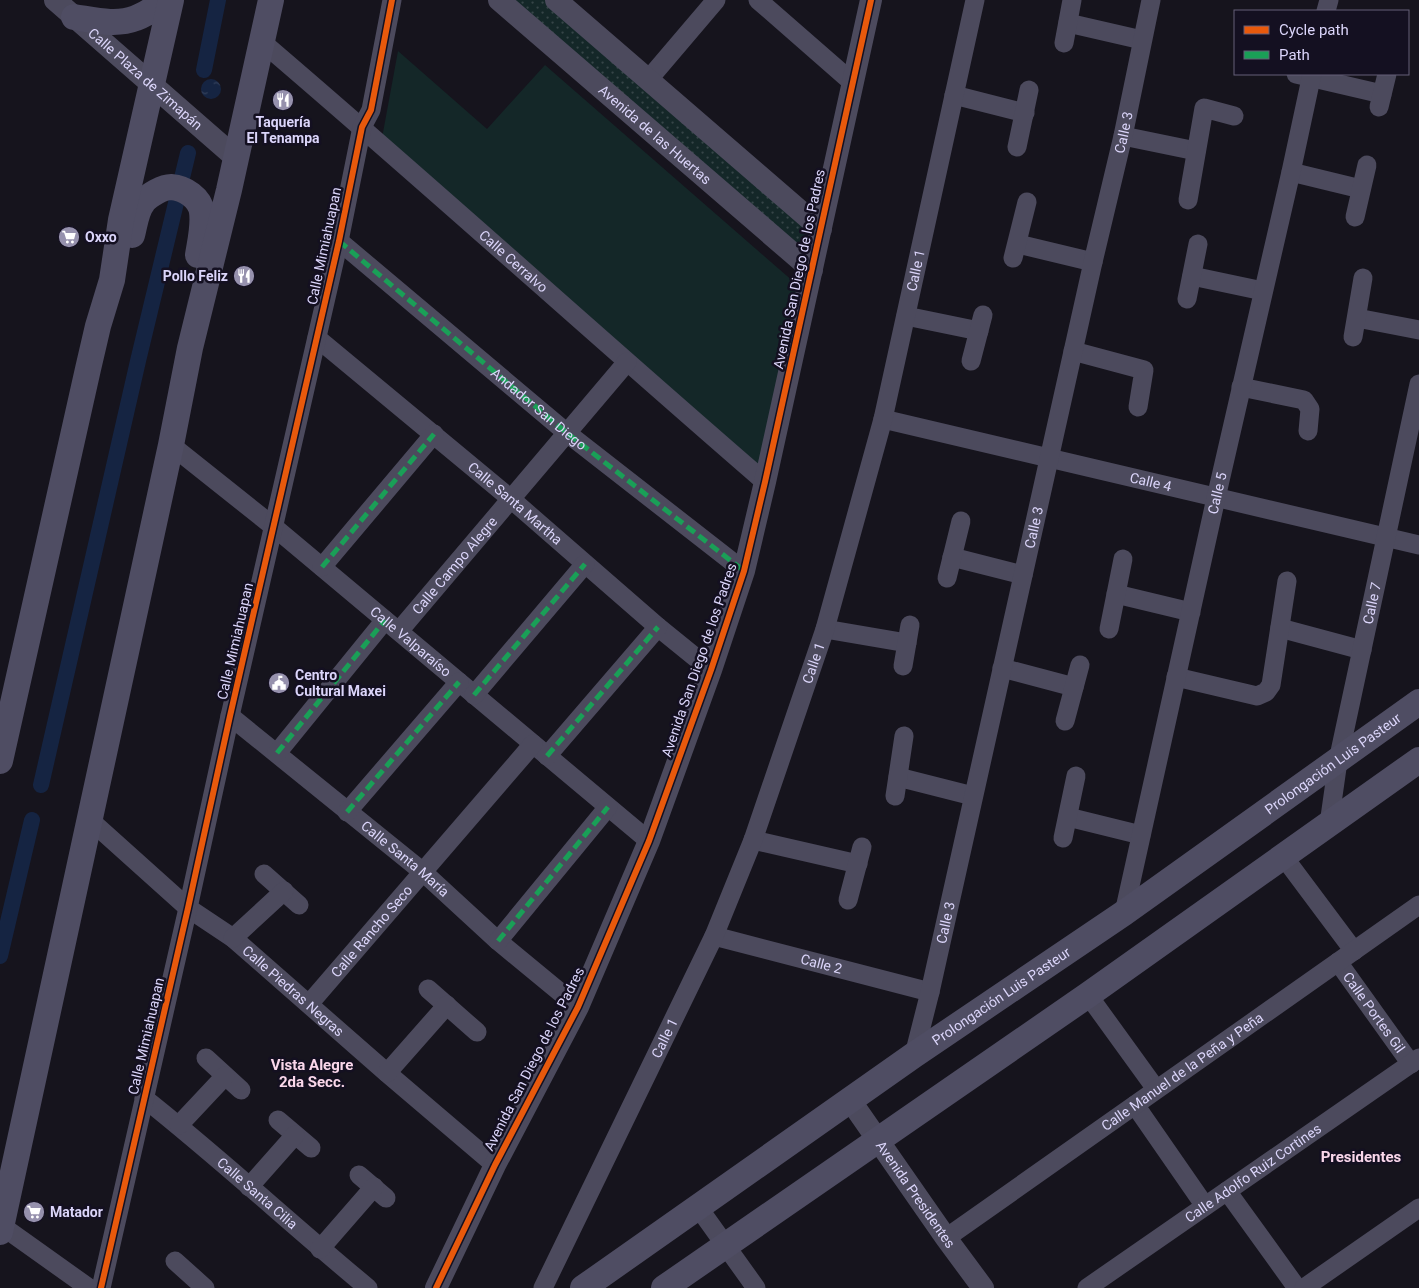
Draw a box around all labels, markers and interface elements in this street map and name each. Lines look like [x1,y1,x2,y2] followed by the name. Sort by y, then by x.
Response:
[1234,10,1409,75] legend
[1279,21,1349,39] text: Cycle path
[85,25,206,133] street label: Calle Plaza de Zimapán
[1279,46,1310,64] text: Path
[595,82,714,187] street label: Avenida de las Huertas
[271,88,295,112] restaurant icon: Taquería El Tenampa
[1111,110,1136,155] street label: Calle 3
[246,114,320,146] place label: Taquería El Tenampa
[770,168,828,370] street label: Avenida San Diego de los Padres
[304,186,344,306] street label: Calle Mimiahuapan
[57,225,81,249] supermarket icon: Oxxo
[476,227,551,296] street label: Calle Cerralvo
[85,229,117,245] place label: Oxxo
[903,248,928,293] street label: Calle 1
[232,264,256,288] restaurant icon: Pollo Feliz
[163,268,228,284] place label: Pollo Feliz
[488,364,590,453] street label: Andador San Diego
[465,459,565,548] street label: Calle Santa Martha
[1128,469,1173,495] street label: Calle 4
[1205,471,1230,516] street label: Calle 5
[1021,505,1046,550] street label: Calle 3
[409,513,500,617] street label: Calle Campo Alegre
[658,561,740,759] street label: Avenida San Diego de los Padres
[214,581,256,701] street label: Calle Mimiahuapan
[1360,581,1384,626] street label: Calle 7
[367,603,454,680] street label: Calle Valparaíso
[799,640,828,686] street label: Calle 1
[295,667,386,699] place label: Centro Cultural Maxei
[267,671,291,695] public building icon: Centro Cultural Maxei
[1262,710,1404,818] street label: Prolongación Luis Pasteur
[358,817,452,900] street label: Calle Santa María
[328,882,416,980] street label: Calle Rancho Seco
[933,900,958,945] street label: Calle 3
[239,942,347,1040] street label: Calle Piedras Negras
[929,944,1073,1048] street label: Prolongación Luis Pasteur
[799,951,844,977] street label: Calle 2
[481,965,587,1153] street label: Avenida San Diego de los Padres
[1340,969,1408,1056] street label: Calle Portes Gil
[125,976,167,1096] street label: Calle Mimiahuapan
[1098,1009,1266,1134] street label: Calle Manuel de la Peña y Peña
[648,1015,681,1060] street label: Calle 1
[271,1056,353,1091] district label: Vista Alegre 2da Secc.
[1182,1120,1324,1226] street label: Calle Adolfo Ruiz Cortines
[873,1138,959,1251] street label: Avenida Presidentes
[1321,1148,1402,1166] district label: Presidentes
[214,1154,301,1232] street label: Calle Santa Cilia
[22,1200,46,1224] supermarket icon: Matador
[50,1204,103,1220] place label: Matador

